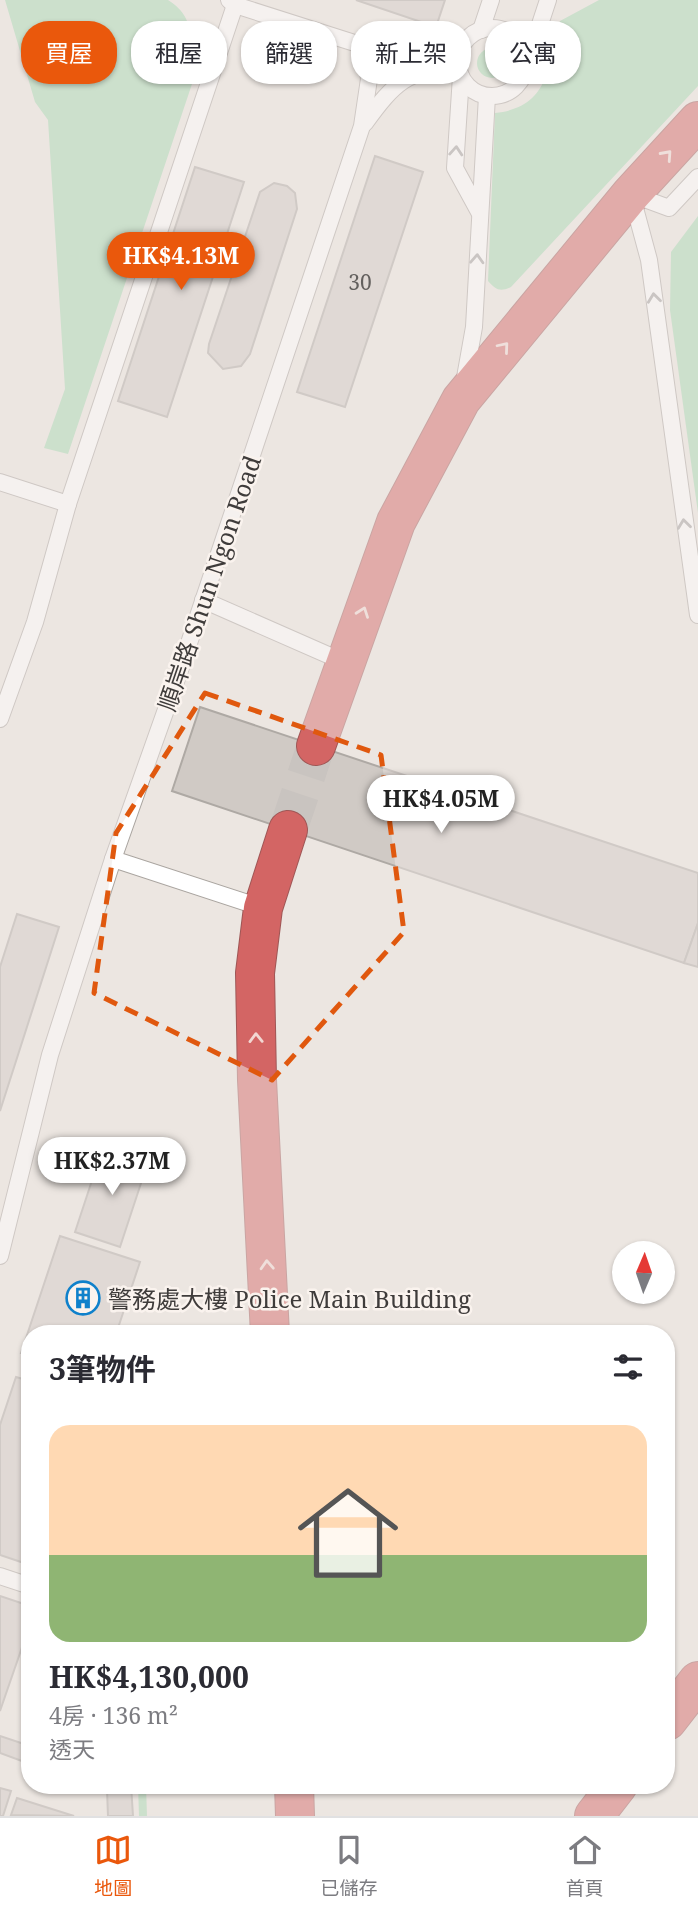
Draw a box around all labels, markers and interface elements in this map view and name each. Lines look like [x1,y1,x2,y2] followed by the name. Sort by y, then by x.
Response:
[21,21,117,84] chip: 買屋
[131,21,227,84] chip: 租屋
[241,21,337,84] chip: 篩選
[351,21,471,84] chip: 新上架
[485,21,581,84] chip: 公寓
[448,145,463,156] one-way arrow
[659,150,671,163] one-way arrow
[109,232,253,292] pin: HK$4.13M
[123,239,239,271] text: HK$4.13M
[469,253,484,264] one-way arrow
[348,268,372,296] house number: 30
[647,292,662,304] one-way arrow
[496,342,509,355] one-way arrow
[150,451,268,715] street label: 順岸路 Shun Ngon Road
[676,518,691,530] one-way arrow
[355,606,369,618] one-way arrow
[369,776,513,835] pin: HK$4.05M
[383,782,499,814] text: HK$4.05M
[249,1032,264,1043] one-way arrow
[40,1138,184,1197] pin: HK$2.37M
[54,1144,170,1176] text: HK$2.37M
[612,1241,676,1304] north arrow
[612,1241,675,1304] map controls
[259,1260,274,1271] one-way arrow
[64,1279,102,1317] building icon: 警務處大樓 Police Main Building
[108,1282,471,1315] place label: 警務處大樓 Police Main Building
[49,1348,156,1389] text: 3筆物件
[609,1348,647,1386] icon: filters
[285,1470,411,1596] icon: home
[49,1656,249,1697] text: HK$4,130,000
[49,1699,178,1731] text: 4房 · 136 m²
[49,1733,95,1765] text: 透天
[94,1831,132,1901] tab: 地圖
[320,1831,378,1901] tab: 已儲存
[566,1831,604,1901] tab: 首頁

